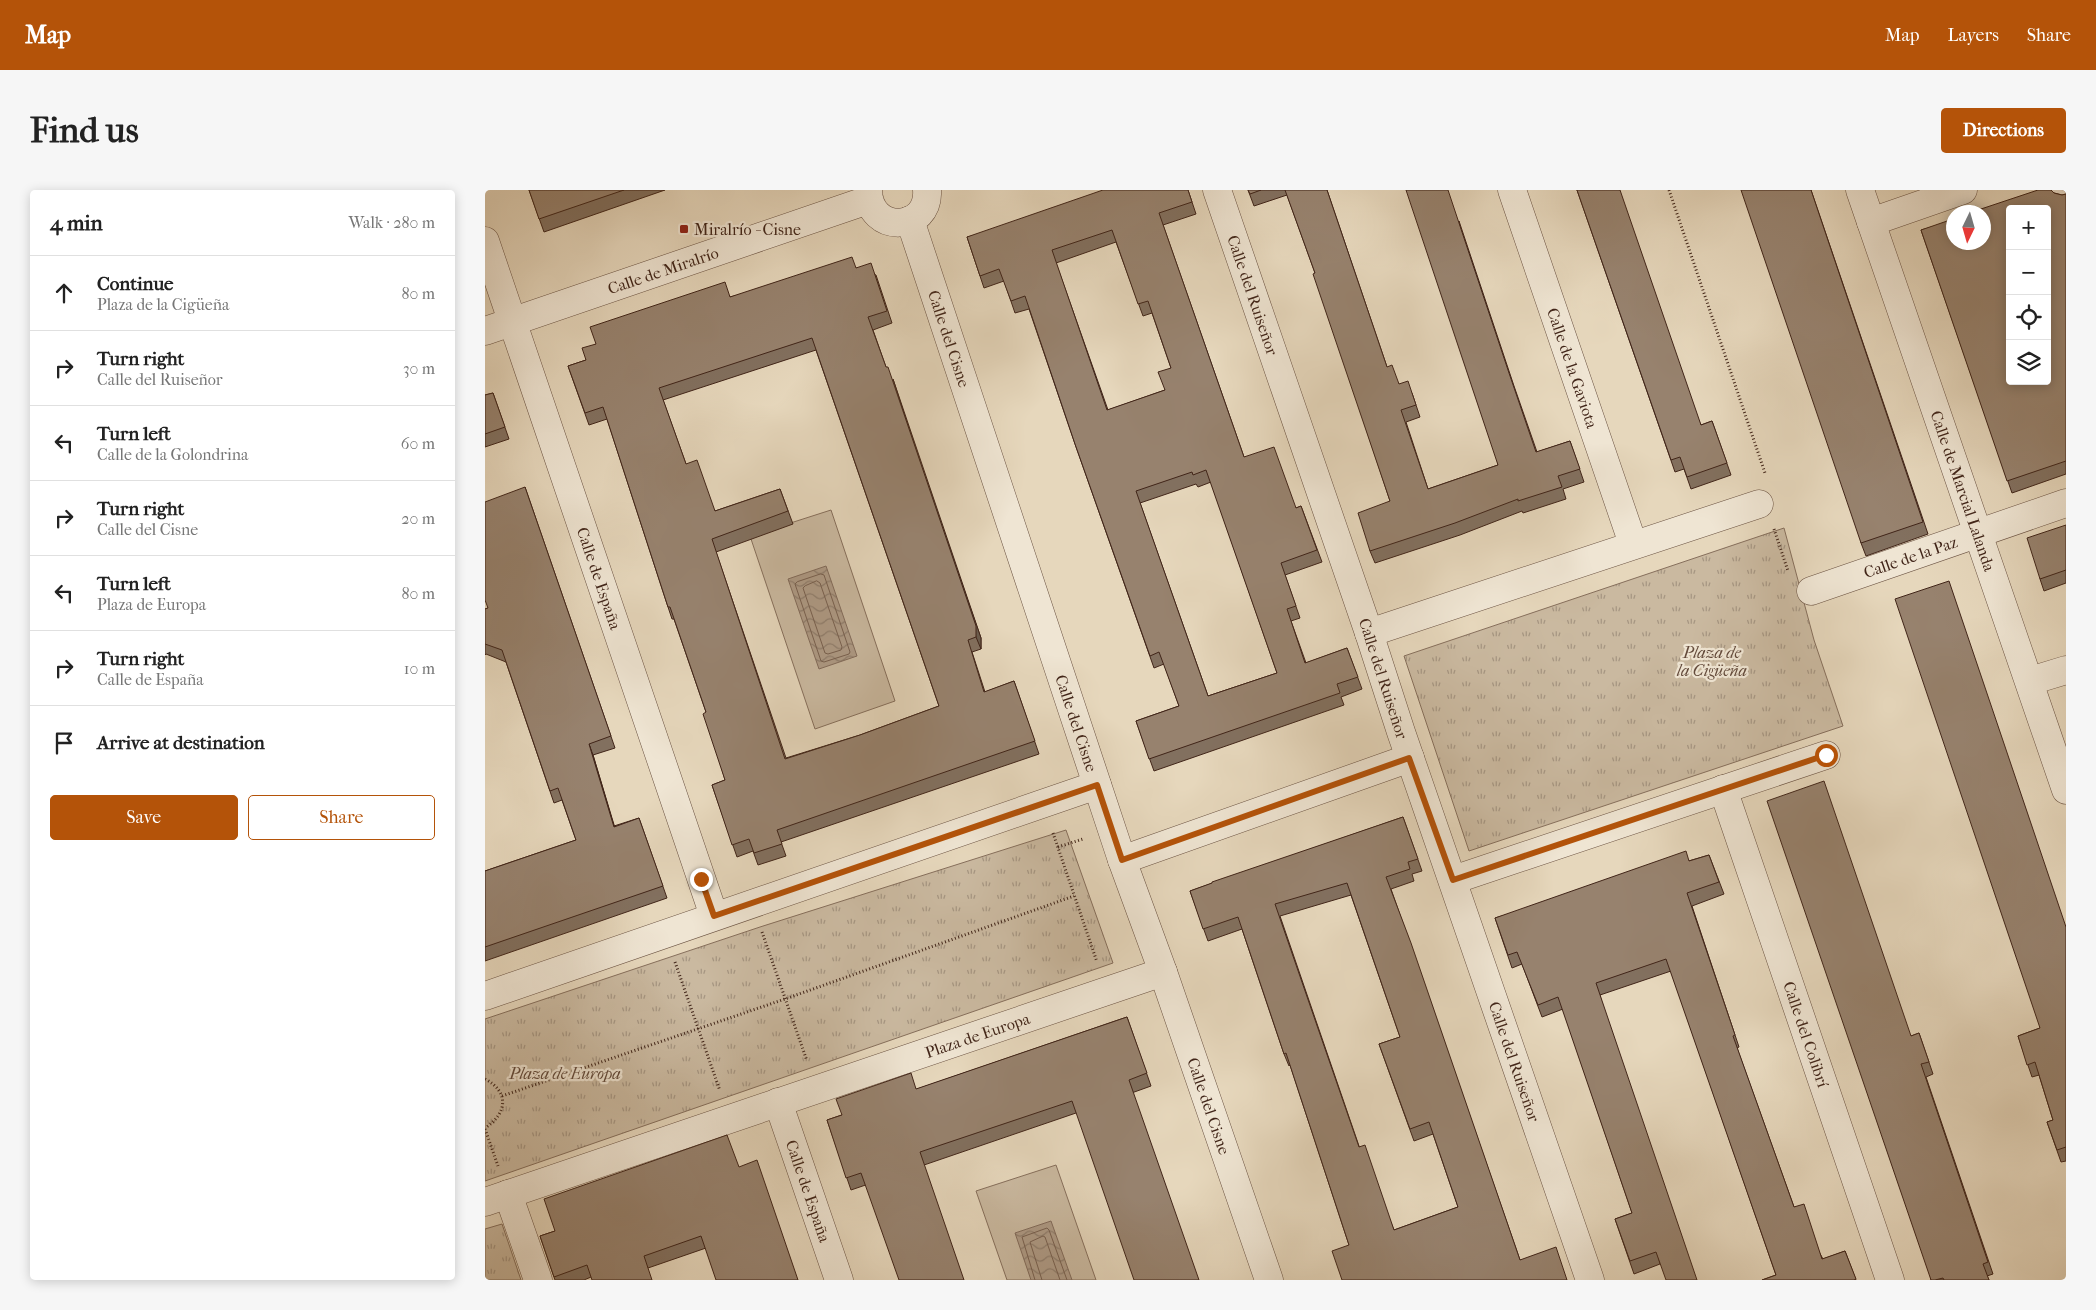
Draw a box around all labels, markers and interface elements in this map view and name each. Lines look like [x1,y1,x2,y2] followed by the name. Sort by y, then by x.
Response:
[25,21,71,49] text: Map
[1885,25,1919,46] text: Map
[1947,25,1999,46] text: Layers
[2027,25,2071,46] text: Share
[1941,108,2066,153] button: Directions
[30,110,139,151] text: Find us
[1946,205,1991,250] north arrow
[2006,205,2051,385] map controls
[2006,205,2051,250] button: +
[50,211,103,235] text: 4 min
[348,213,435,232] text: Walk · 280 m
[694,220,801,239] place label: Miralrío - Cisne
[678,223,690,235] marker: Miralrío - Cisne
[1224,232,1282,358] street label: Calle del Ruiseñor
[605,242,721,298] street label: Calle de Miralrío
[2006,250,2051,295] button: −
[97,273,173,295] text: Continue
[50,279,78,307] icon: ahead
[401,284,435,303] text: 80 m
[924,288,974,390] street label: Calle del Cisne
[97,295,229,314] text: Plaza de la Cigüeña
[2006,295,2051,340] button: locate
[1543,305,1602,431] street label: Calle de la Gaviota
[2006,340,2051,385] button: layers
[97,348,184,370] text: Turn right
[50,354,78,382] icon: right
[403,359,435,378] text: 30 m
[97,370,223,389] text: Calle del Ruiseñor
[1927,408,2000,574] street label: Calle de Marcial Lalanda
[97,423,171,445] text: Turn left
[50,429,78,457] icon: left
[401,434,435,453] text: 60 m
[97,445,248,464] text: Calle de la Golondrina
[97,498,184,520] text: Turn right
[50,504,78,532] icon: right
[401,509,435,528] text: 20 m
[97,520,198,539] text: Calle del Cisne
[573,524,626,632] street label: Calle de España
[1861,532,1960,582] street label: Calle de la Paz
[97,573,171,595] text: Turn left
[50,579,78,607] icon: left
[401,584,435,603] text: 80 m
[97,595,206,614] text: Plaza de Europa
[1355,616,1412,741] street label: Calle del Ruiseñor
[1676,643,1747,680] park label: Plaza de la Cigüeña
[97,648,184,670] text: Turn right
[50,654,78,682] icon: right
[404,659,435,678] text: 10 m
[97,670,204,689] text: Calle de España
[1052,672,1102,774] street label: Calle del Cisne
[50,729,78,757] icon: arrive
[97,732,265,754] text: Arrive at destination
[1815,744,1838,767] route start
[50,795,238,840] button: Save
[248,795,435,840] button: Share
[690,868,713,891] route end
[1780,979,1833,1090] street label: Calle del Colibrí
[1485,999,1544,1124] street label: Calle del Ruiseñor
[923,1008,1033,1061] street label: Plaza de Europa
[1184,1055,1235,1157] street label: Calle del Cisne
[508,1064,621,1083] park label: Plaza de Europa
[782,1137,835,1245] street label: Calle de España

